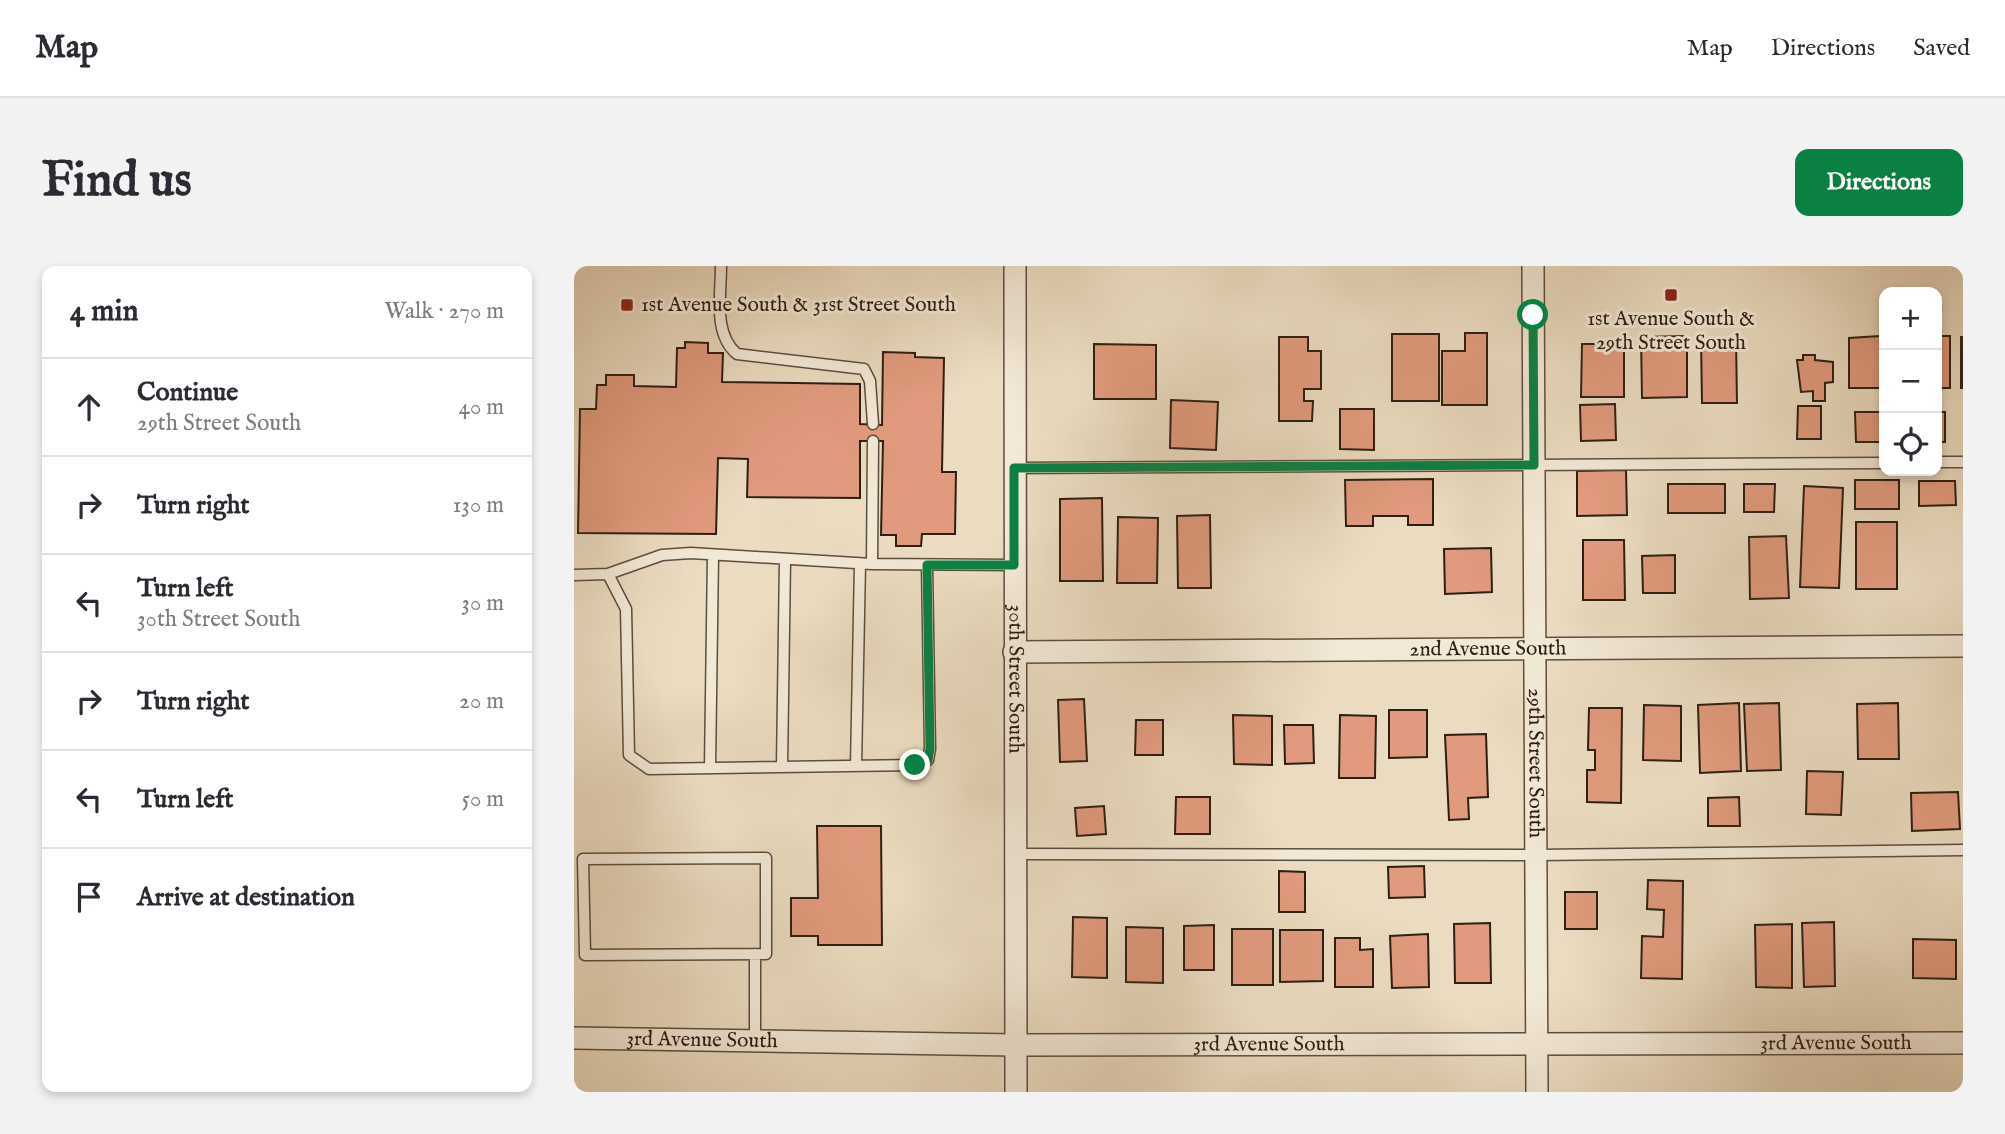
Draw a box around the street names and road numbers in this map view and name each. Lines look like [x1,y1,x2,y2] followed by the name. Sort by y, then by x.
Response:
[1002,604,1029,754] street label: 30th Street South
[1409,635,1567,663] street label: 2nd Avenue South
[1522,688,1549,838] street label: 29th Street South
[626,1025,778,1055] street label: 3rd Avenue South
[1760,1030,1912,1057] street label: 3rd Avenue South
[1193,1031,1345,1058] street label: 3rd Avenue South

